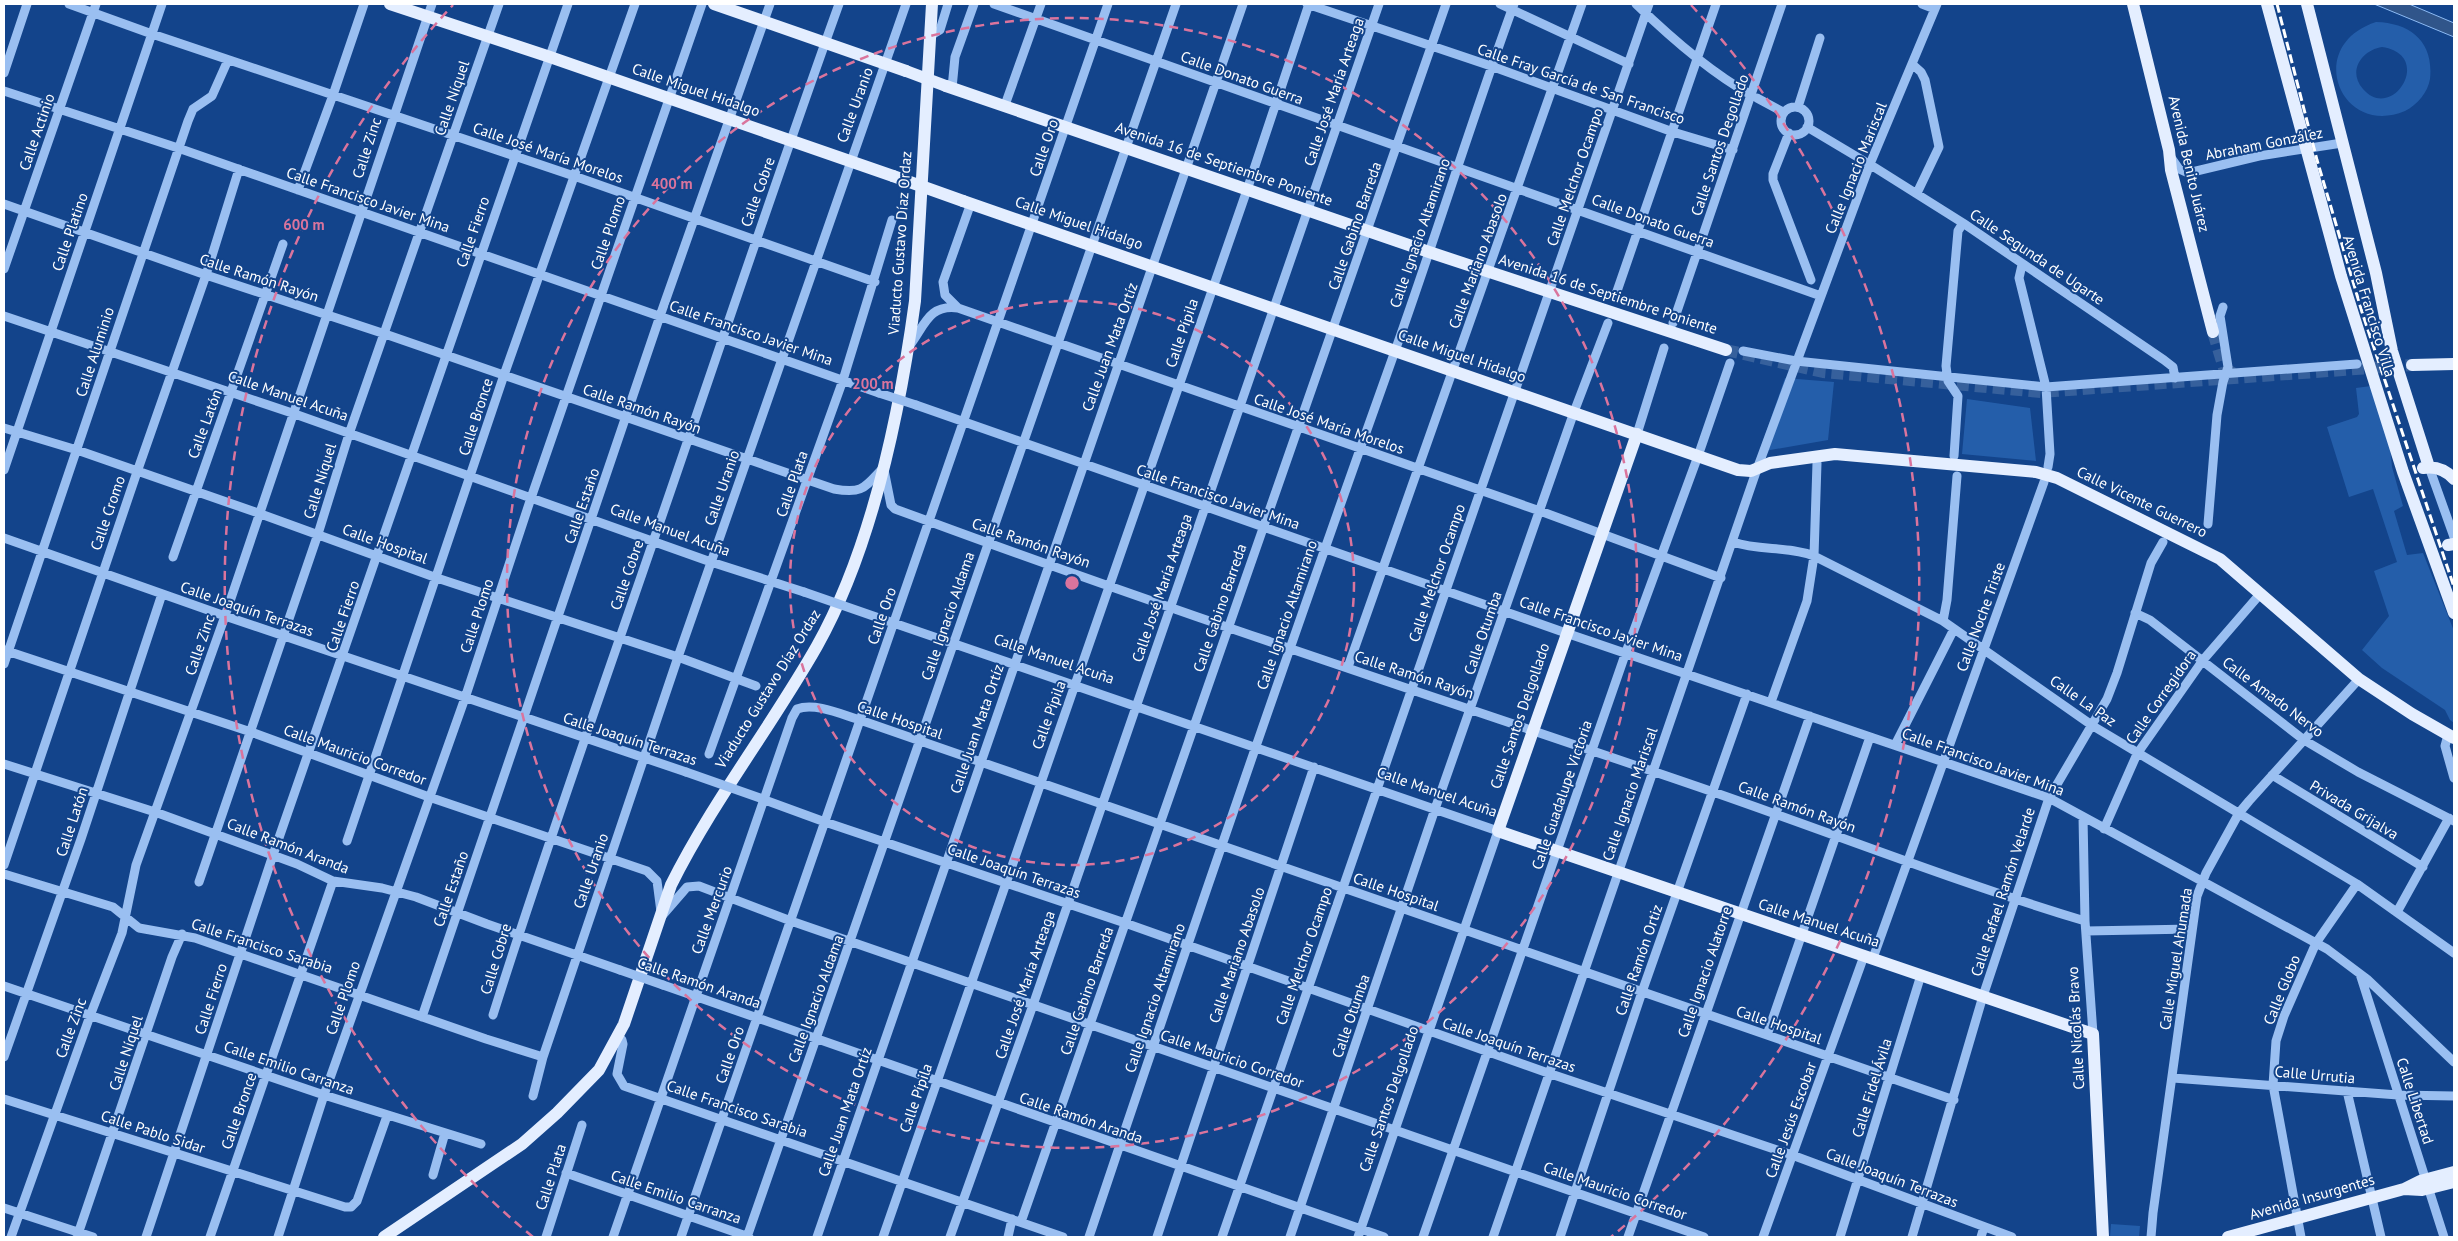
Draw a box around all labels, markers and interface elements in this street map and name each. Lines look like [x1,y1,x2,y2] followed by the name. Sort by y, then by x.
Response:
[1299,15,1368,169] street label: Calle José María Arteaga
[1475,39,1687,128] street label: Calle Fray García de San Francisco
[1178,47,1306,109] street label: Calle Donato Guerra
[430,57,473,138] street label: Calle Níquel
[630,59,763,120] street label: Calle Miguel Hidalgo
[832,65,877,145] street label: Calle Uranio
[1686,71,1753,218] street label: Calle Santos Degollado
[14,91,59,173] street label: Calle Actinio
[2165,94,2214,234] street label: Avenida Benito Juárez
[1820,99,1891,236] street label: Calle Ignacio Mariscal
[1542,105,1607,248] street label: Calle Melchor Ocampo
[348,115,385,181] street label: Calle Zinc
[1025,117,1062,179] street label: Calle Oro
[1113,117,1335,210] street label: Avenida 16 de Septiembre Poniente
[471,118,626,187] street label: Calle José María Morelos
[2204,123,2324,164] street label: Abraham González
[884,150,915,336] street label: Viaducto Gustavo Díaz Ordaz
[736,154,779,229] street label: Calle Cobre
[1385,155,1454,310] street label: Calle Ignacio Altamirano
[1324,159,1385,293] street label: Calle Gabino Barreda
[284,163,452,236] street label: Calle Francisco Javier Mina
[651,174,693,193] text: 400 m
[47,190,92,274] street label: Calle Platino
[1444,190,1511,331] street label: Calle Mariano Abasolo
[1589,190,1717,252] street label: Calle Donato Guerra
[1013,192,1146,253] street label: Calle Miguel Hidalgo
[586,193,629,272] street label: Calle Plomo
[452,194,494,270] street label: Calle Fierro
[1966,204,2108,309] street label: Calle Segunda de Ugarte
[283,215,325,234] text: 600 m
[2339,233,2400,379] street label: Avenida Francisco Villa
[197,249,321,306] street label: Calle Ramón Rayón
[1496,249,1720,338] street label: Avenida 16 de Septiembre Poniente
[1077,280,1142,414] street label: Calle Juan Mata Ortíz
[667,296,835,369] street label: Calle Francisco Javier Mina
[1161,296,1202,370] street label: Calle Pípila
[71,305,118,399] street label: Calle Aluminio
[1396,325,1529,386] street label: Calle Miguel Hidalgo
[225,366,351,425] street label: Calle Manuel Acuña
[852,374,894,393] text: 200 m
[454,376,497,458] street label: Calle Bronce
[580,379,704,438] street label: Calle Ramón Rayón
[183,387,226,461] street label: Calle Latón
[1252,389,1407,458] street label: Calle José María Morelos
[299,440,340,521] street label: Calle Níquel
[700,448,743,528] street label: Calle Uranio
[771,448,812,519] street label: Calle Plata
[1134,460,1302,533] street label: Calle Francisco Javier Mina
[2074,462,2211,541] street label: Calle Vicente Guerrero
[560,465,603,546] street label: Calle Estaño
[86,473,129,553] street label: Calle Cromo
[608,499,733,560] street label: Calle Manuel Acuña
[1404,501,1469,644] street label: Calle Melchor Ocampo
[1127,511,1196,665] street label: Calle José María Arteaga
[969,513,1093,572] street label: Calle Ramón Rayón
[340,519,431,568] street label: Calle Hospital
[606,537,647,612] street label: Calle Cobre
[1252,537,1321,692] street label: Calle Ignacio Altamirano
[1189,541,1250,675] street label: Calle Gabino Barreda
[917,549,978,683] street label: Calle Ignacio Aldama
[1952,559,2009,674] street label: Calle Noche Triste
[1063,574,1081,592] centre of rings
[456,576,497,655] street label: Calle Plomo
[178,577,316,640] street label: Calle Joaquín Terrazas
[322,578,364,654] street label: Calle Fierro
[863,585,900,647] street label: Calle Oro
[1459,588,1506,677] street label: Calle Otumba
[1517,592,1685,665] street label: Calle Francisco Javier Mina
[710,606,824,773] street label: Viaducto Gustavo Díaz Ordaz
[180,612,219,678] street label: Calle Zinc
[991,629,1117,688] street label: Calle Manuel Acuña
[1486,640,1553,791] street label: Calle Santos Delgollado
[1352,646,1476,703] street label: Calle Ramón Rayón
[2121,646,2200,747] street label: Calle Corregidora
[2219,652,2328,741] street label: Calle Amado Nervo
[945,662,1008,796] street label: Calle Juan Mata Ortíz
[2046,671,2120,730] street label: Calle La Paz
[1027,678,1070,752] street label: Calle Pípila
[855,696,946,743] street label: Calle Hospital
[561,708,700,769] street label: Calle Joaquín Terrazas
[1527,718,1596,872] street label: Calle Guadalupe Victoria
[281,720,429,789] street label: Calle Mauricio Corredor
[1899,723,2067,800] street label: Calle Francisco Javier Mina
[1598,724,1662,863] street label: Calle Ignacio Mariscal
[1374,762,1500,821] street label: Calle Manuel Acuña
[1736,776,1859,837] street label: Calle Ramón Rayón
[2307,776,2402,843] street label: Privada Grijalva
[51,785,92,859] street label: Calle Latón
[1966,805,2039,979] street label: Calle Rafael Ramón Velarde
[224,813,352,878] street label: Calle Ramón Aranda
[569,831,612,911] street label: Calle Uranio
[945,839,1083,902] street label: Calle Joaquín Terrazas
[429,848,472,929] street label: Calle Estaño
[687,863,736,957] street label: Calle Mercurio
[1351,868,1442,915] street label: Calle Hospital
[1204,884,1269,1025] street label: Calle Mariano Abasolo
[1271,884,1336,1027] street label: Calle Melchor Ocampo
[2155,886,2196,1031] street label: Calle Miguel Ahumada
[1756,894,1882,951] street label: Calle Manuel Acuña
[1611,902,1666,1018] street label: Calle Ramón Ortiz
[1673,904,1736,1040] street label: Calle Ignacio Alatorre
[990,908,1059,1062] street label: Calle José María Arteaga
[189,914,335,977] street label: Calle Francisco Sarabia
[1120,920,1189,1075] street label: Calle Ignacio Altamirano
[476,921,515,997] street label: Calle Cobre
[1056,924,1117,1058] street label: Calle Gabino Barreda
[784,932,848,1065] street label: Calle Ignacio Aldama
[635,952,763,1013] street label: Calle Ramón Aranda
[2259,952,2304,1028] street label: Calle Globo
[321,958,364,1037] street label: Calle Plomo
[190,961,231,1037] street label: Calle Fierro
[2063,966,2088,1090] street label: Calle Nicolás Bravo
[1327,971,1374,1060] street label: Calle Otumba
[51,995,90,1061] street label: Calle Zinc
[1734,1001,1825,1048] street label: Calle Hospital
[104,1012,147,1093] street label: Calle Níquel
[1440,1013,1578,1076] street label: Calle Joaquín Terrazas
[1355,1023,1422,1174] street label: Calle Santos Delgollado
[711,1024,748,1086] street label: Calle Oro
[1158,1025,1306,1092] street label: Calle Mauricio Corredor
[222,1036,357,1099] street label: Calle Emilio Carranza
[1847,1036,1896,1140] street label: Calle Fidel Ávila
[813,1045,876,1179] street label: Calle Juan Mata Ortíz
[2393,1055,2438,1146] street label: Calle Libertad
[1761,1059,1820,1181] street label: Calle Jesús Escobar
[895,1061,936,1135] street label: Calle Pípila
[2274,1062,2356,1087] street label: Calle Urrutia
[216,1070,261,1152] street label: Calle Bronce
[664,1075,810,1142] street label: Calle Francisco Sarabia
[1017,1087,1145,1148] street label: Calle Ramón Aranda
[99,1106,208,1157] street label: Calle Pablo Sidar
[531,1141,570,1213] street label: Calle Plata
[1823,1144,1961,1211] street label: Calle Joaquín Terrazas
[1541,1157,1689,1224] street label: Calle Mauricio Corredor
[609,1165,744,1228] street label: Calle Emilio Carranza
[2247,1170,2377,1223] street label: Avenida Insurgentes

